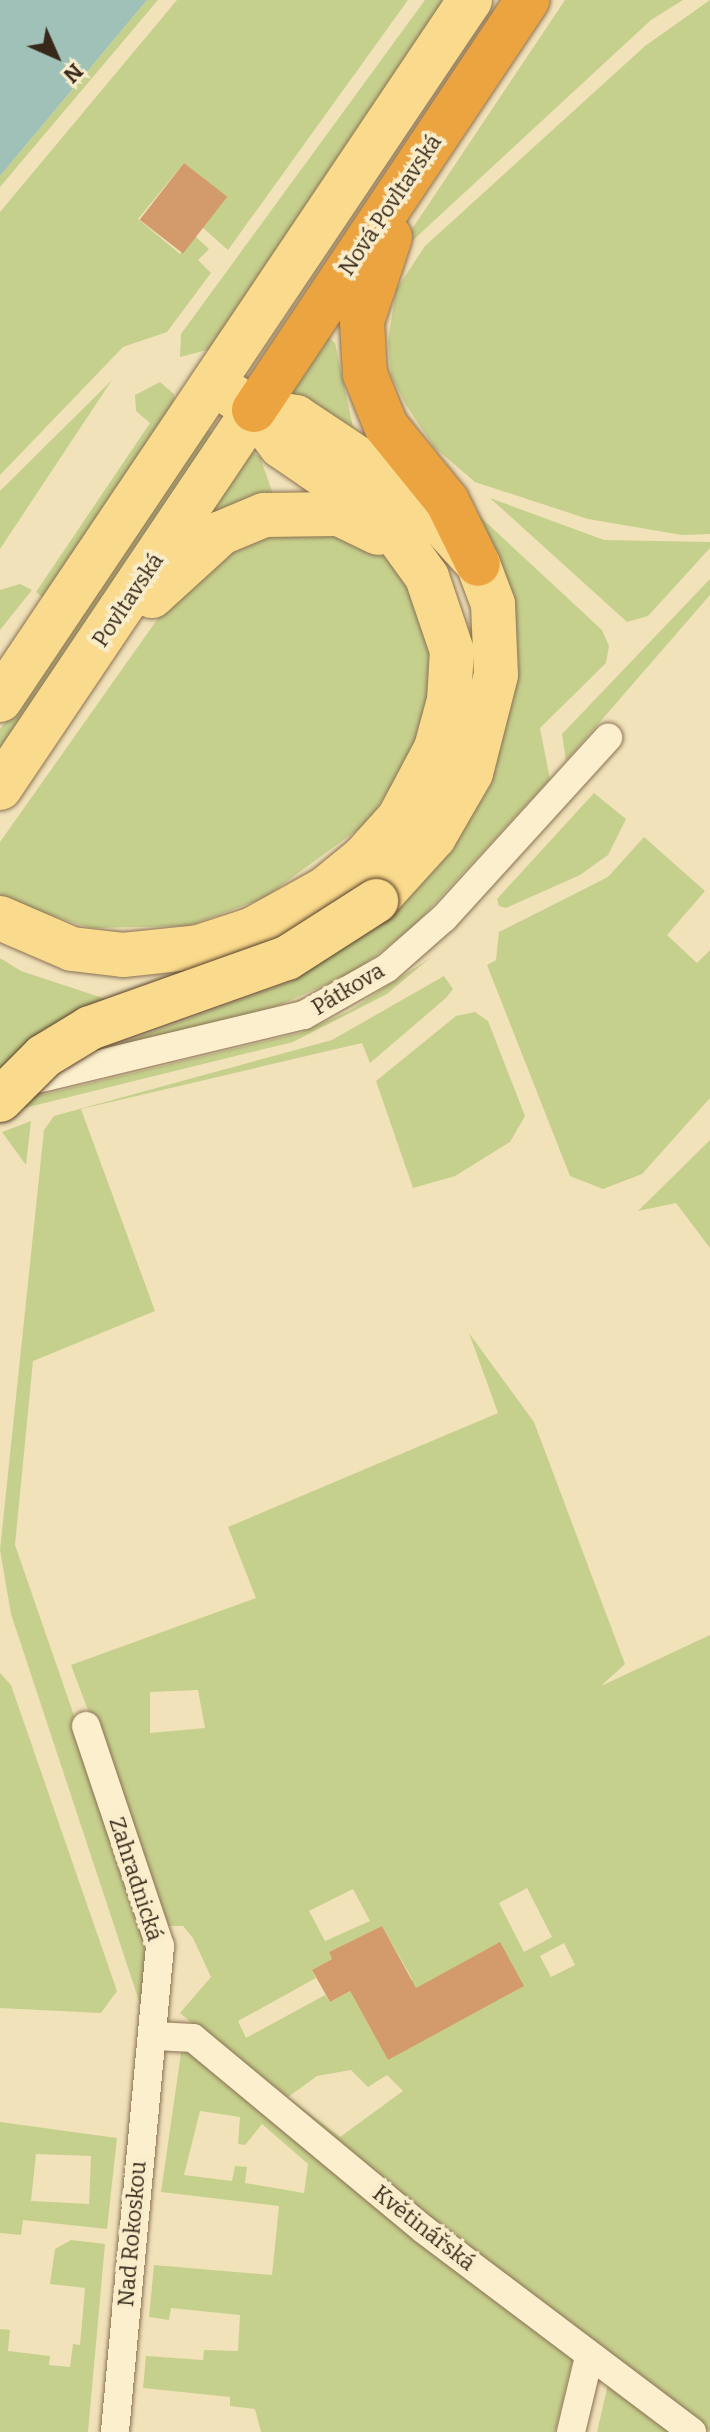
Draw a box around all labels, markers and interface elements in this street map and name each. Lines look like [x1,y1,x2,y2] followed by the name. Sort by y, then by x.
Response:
[16,16,96,96] north arrow
[58,58,89,89] text: N
[333,130,447,280] street label: Nová Povltavská
[87,548,169,652] street label: Povltavská
[307,957,389,1021] street label: Pátkova
[104,1814,168,1944] street label: Zahradnická
[112,2160,152,2308] street label: Nad Rokoskou
[368,2180,480,2276] street label: Květinářská

